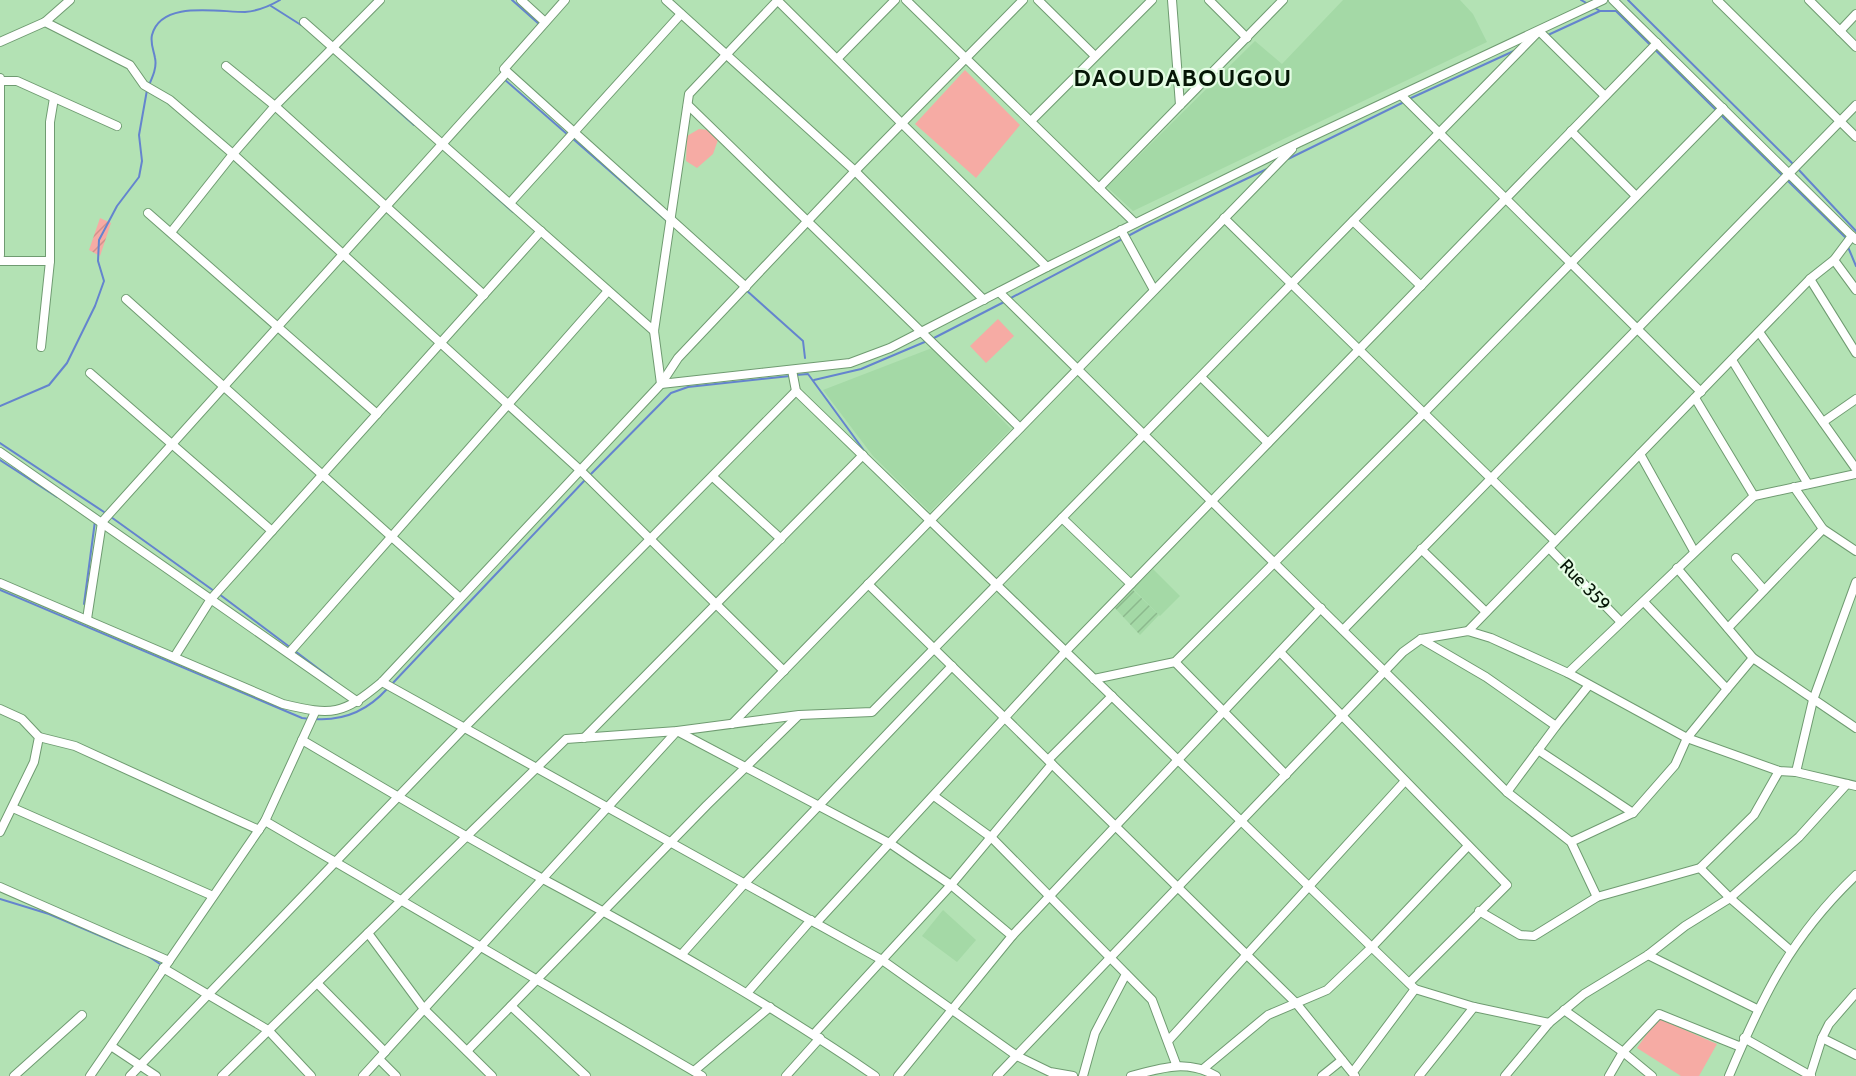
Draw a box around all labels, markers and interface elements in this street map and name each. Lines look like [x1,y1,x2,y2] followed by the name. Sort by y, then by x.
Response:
[1073,63,1293,92] district label: DAOUDABOUGOU
[1555,555,1615,615] street label: Rue 359

